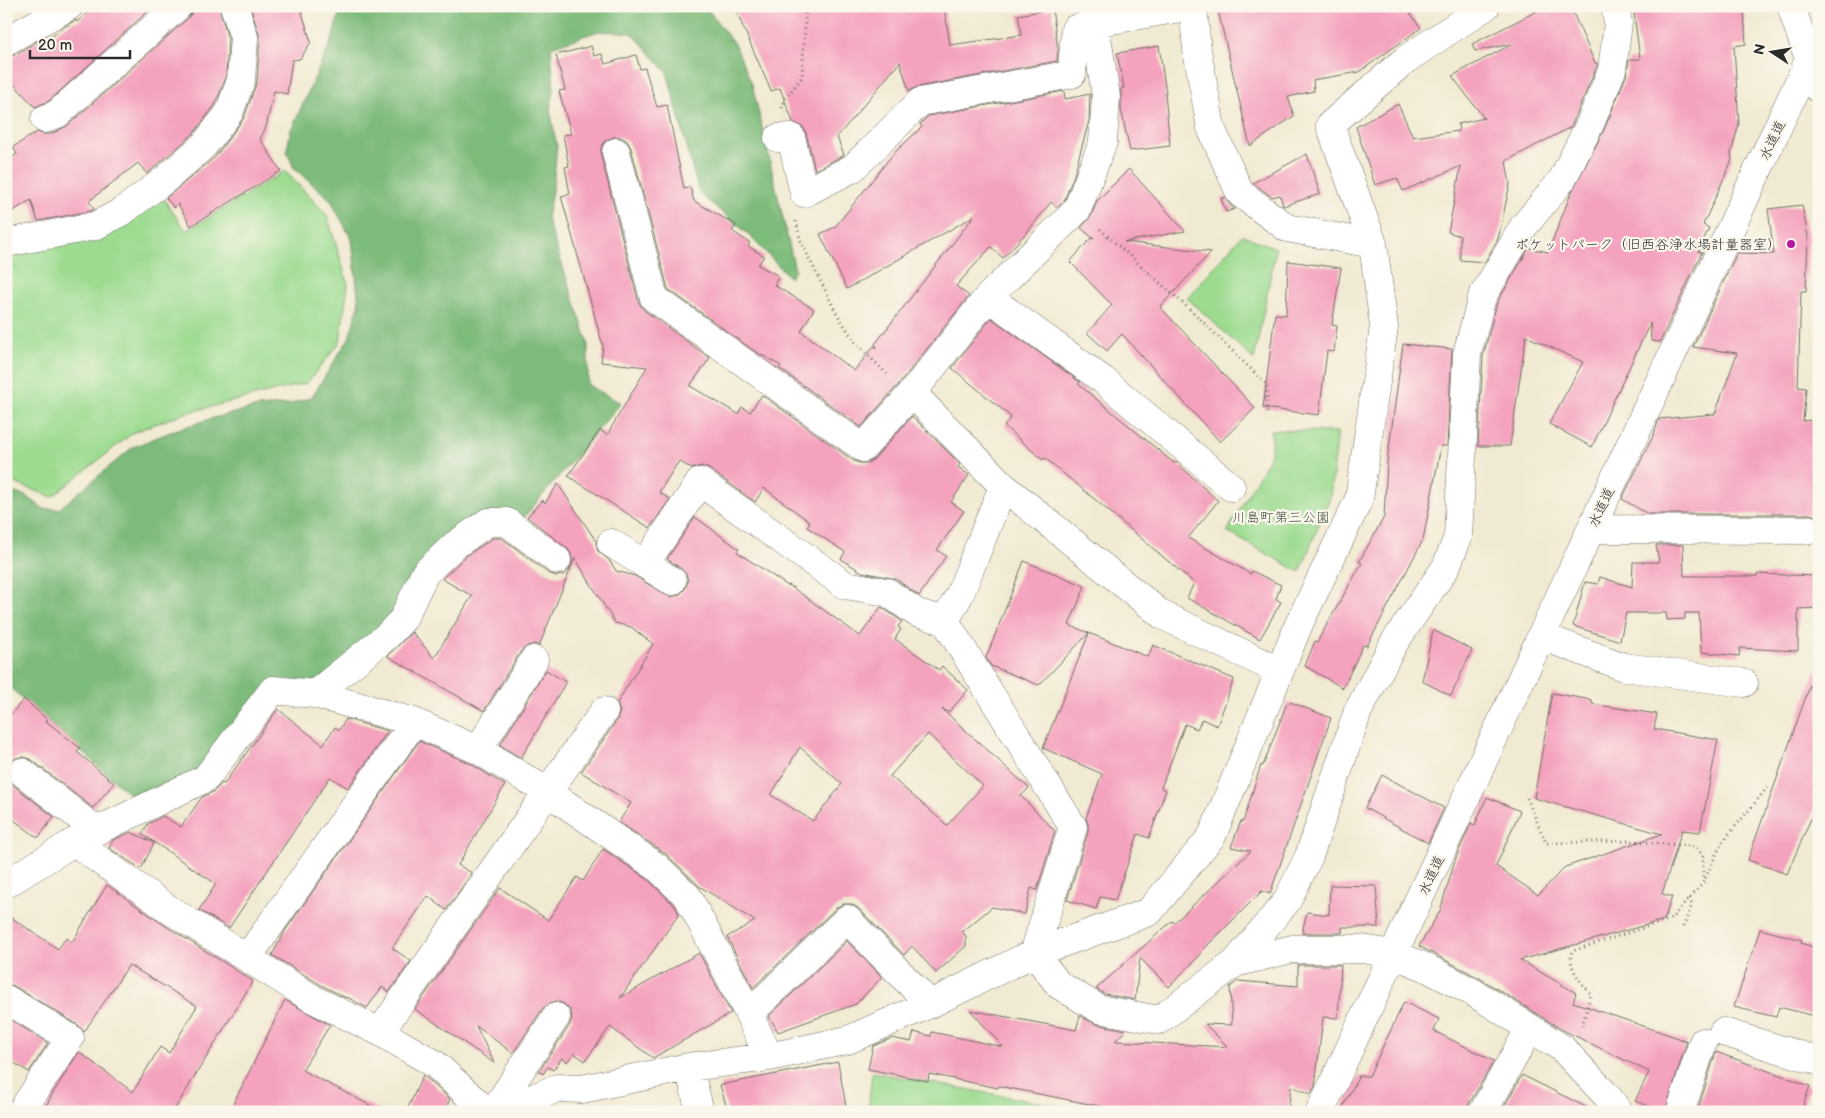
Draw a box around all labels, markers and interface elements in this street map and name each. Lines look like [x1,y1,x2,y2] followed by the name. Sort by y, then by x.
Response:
[30,28,130,60] scale bar
[1748,28,1798,78] north arrow
[38,36,72,55] text: 20 m
[1750,42,1769,56] text: N
[1756,118,1789,163] street label: 水道道
[1515,236,1781,253] place label: ポケットパーク（旧西谷浄水場計量器室）
[1785,238,1797,250] marker: ポケットパーク（旧西谷浄水場計量器室）
[1585,485,1618,530] street label: 水道道
[1232,509,1330,526] park label: 川島町第三公園
[1415,853,1448,898] street label: 水道道

